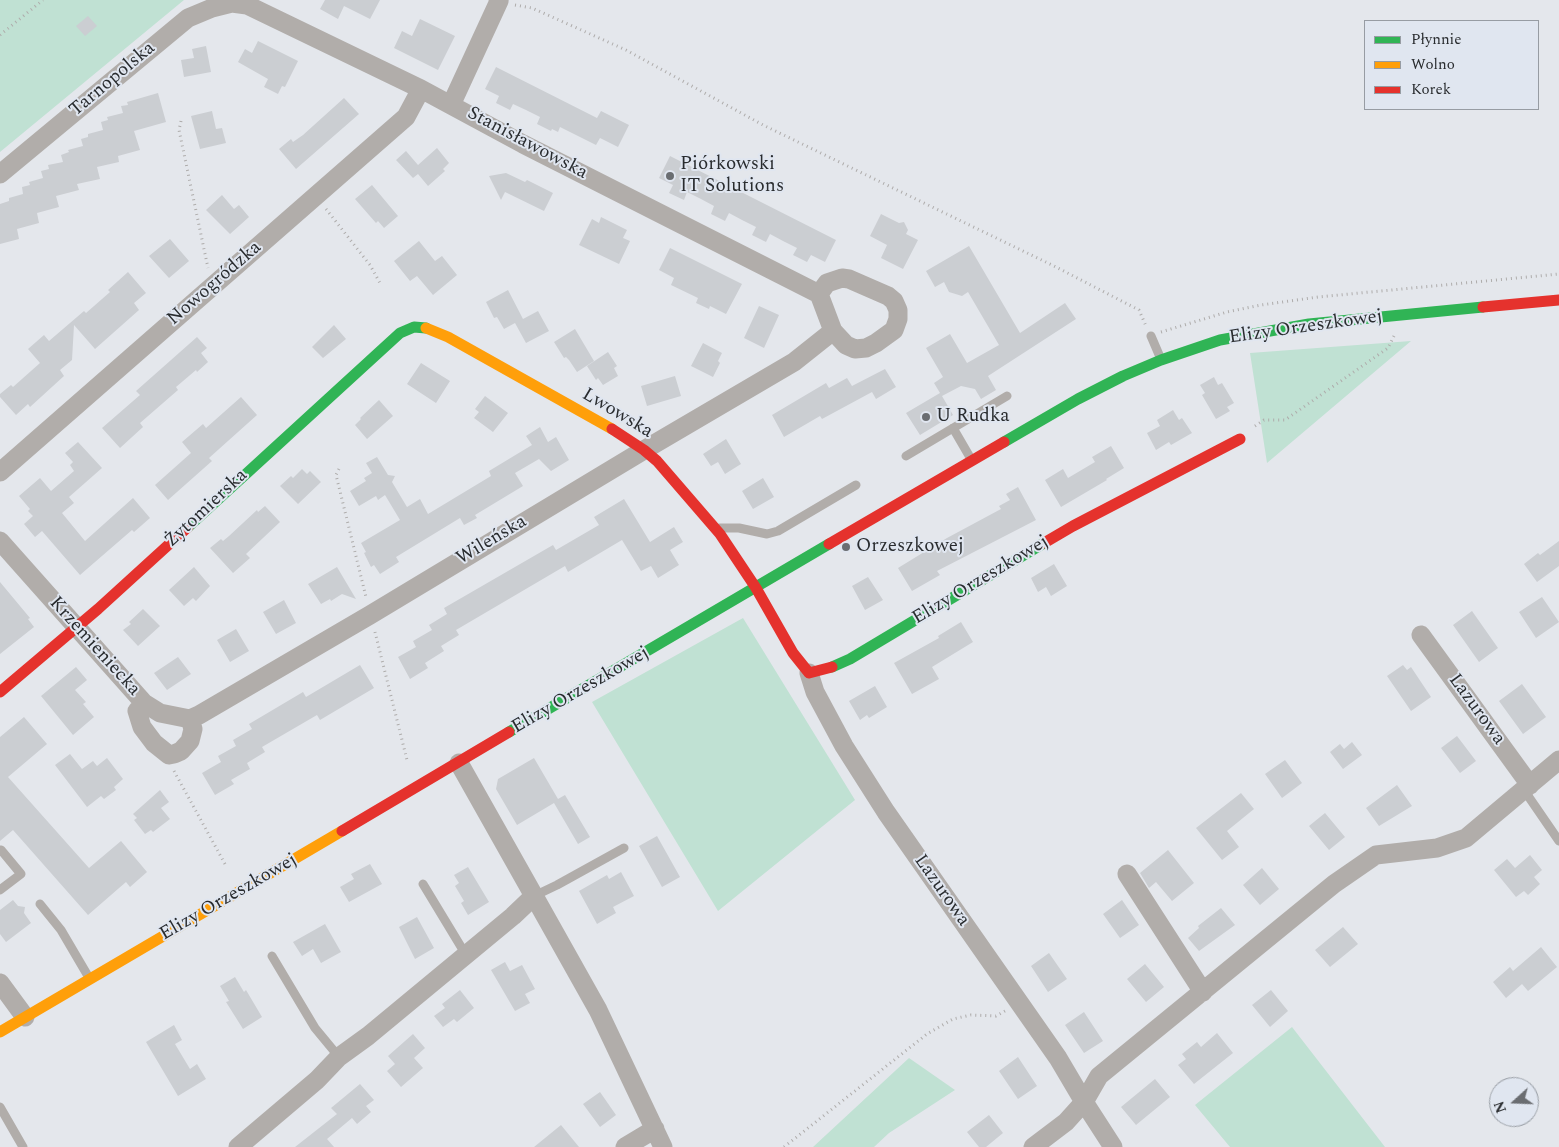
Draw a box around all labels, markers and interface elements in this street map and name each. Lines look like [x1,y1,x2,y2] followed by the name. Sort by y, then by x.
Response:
[1364,20,1539,110] legend
[1411,28,1462,51] text: Płynnie
[66,38,160,122] street label: Tarnopolska
[1411,53,1455,76] text: Wolno
[1411,78,1451,101] text: Korek
[463,103,591,185] street label: Stanisławowska
[680,154,784,198] place label: Piórkowski IT Solutions
[664,170,676,182] marker: Piórkowski IT Solutions
[163,237,267,331] street label: Nowogródzka
[1228,306,1384,350] street label: Elizy Orzeszkowej
[577,384,657,444] street label: Lwowska
[936,406,1010,428] place label: U Rudka
[920,411,932,423] marker: U Rudka
[161,465,253,553] street label: Żytomierska
[453,511,531,571] street label: Wileńska
[909,531,1053,631] street label: Elizy Orzeszkowej
[856,536,964,558] place label: Orzeszkowej
[840,541,852,553] marker: Orzeszkowej
[44,593,144,701] street label: Krzemieniecka
[508,642,654,740] street label: Elizy Orzeszkowej
[1443,670,1509,750] street label: Lazurowa
[156,849,302,947] street label: Elizy Orzeszkowej
[908,851,974,931] street label: Lazurowa
[1489,1077,1539,1127] north arrow
[1489,1098,1512,1116] text: N

